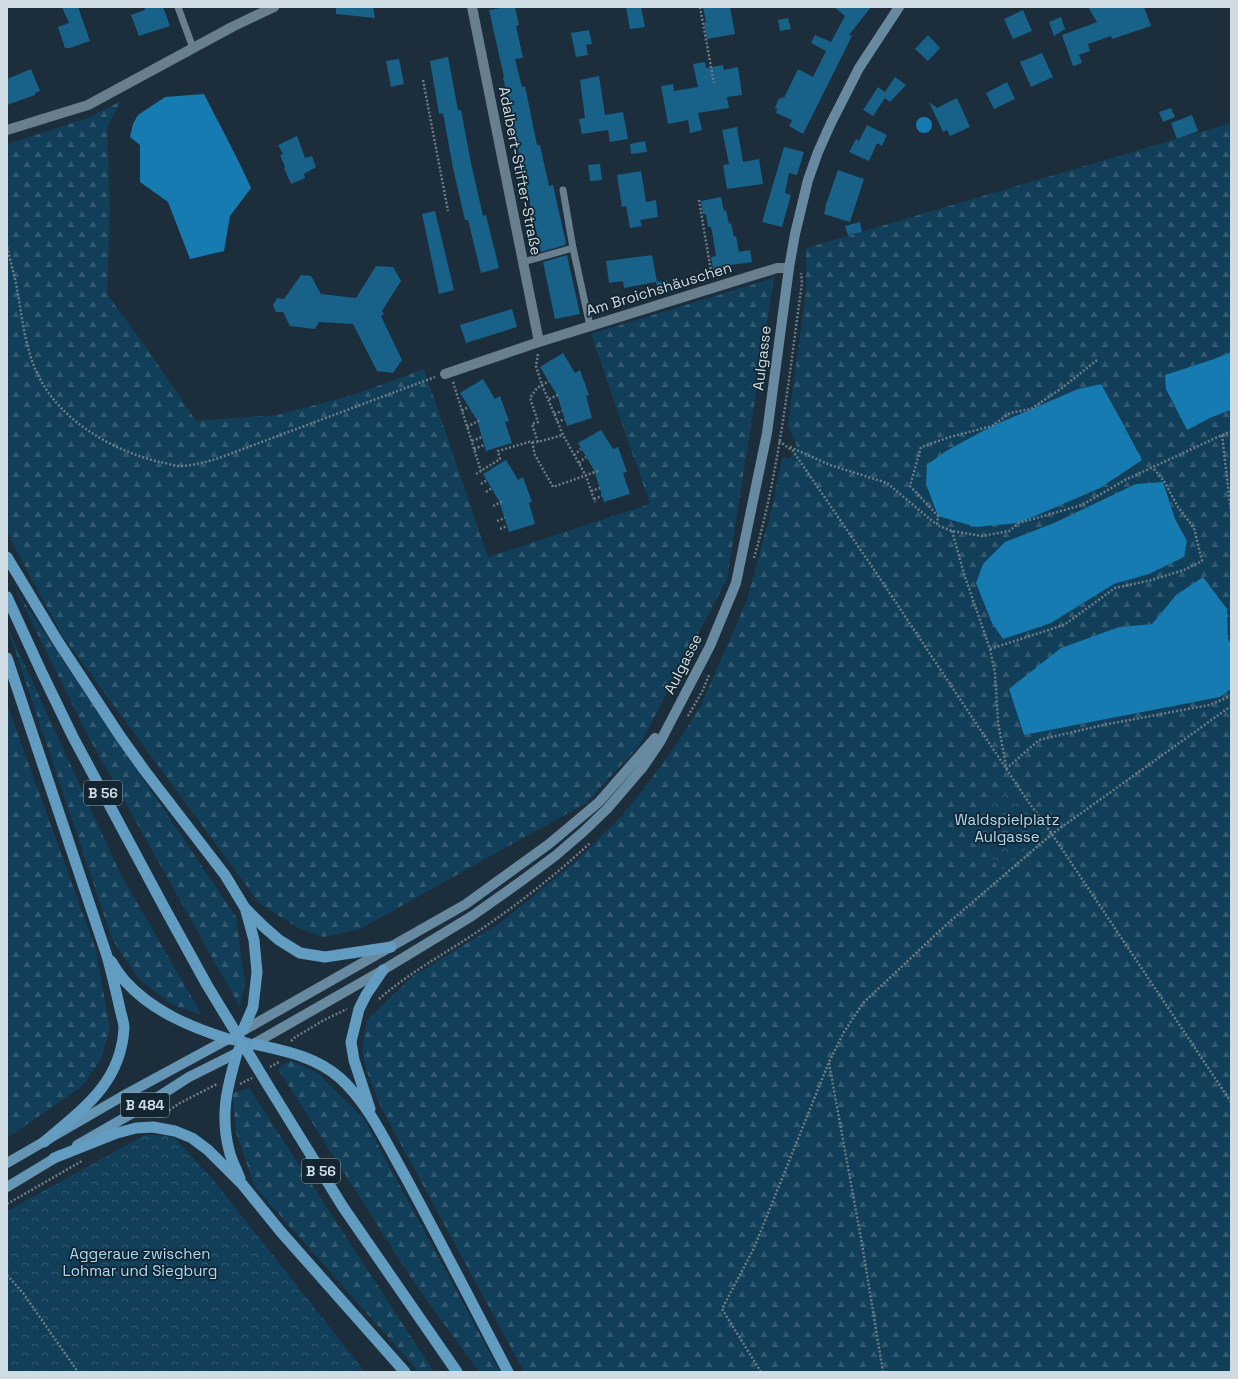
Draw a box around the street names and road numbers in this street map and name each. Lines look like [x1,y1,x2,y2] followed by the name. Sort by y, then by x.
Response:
[495,85,546,257] street label: Adalbert-Stifter-Straße
[584,257,734,320] street label: Am Broichshäuschen
[748,324,775,391] street label: Aulgasse
[659,630,706,697] street label: Aulgasse
[84,781,122,805] road number: B 56
[121,1093,169,1117] road number: B 484
[302,1159,340,1183] road number: B 56

